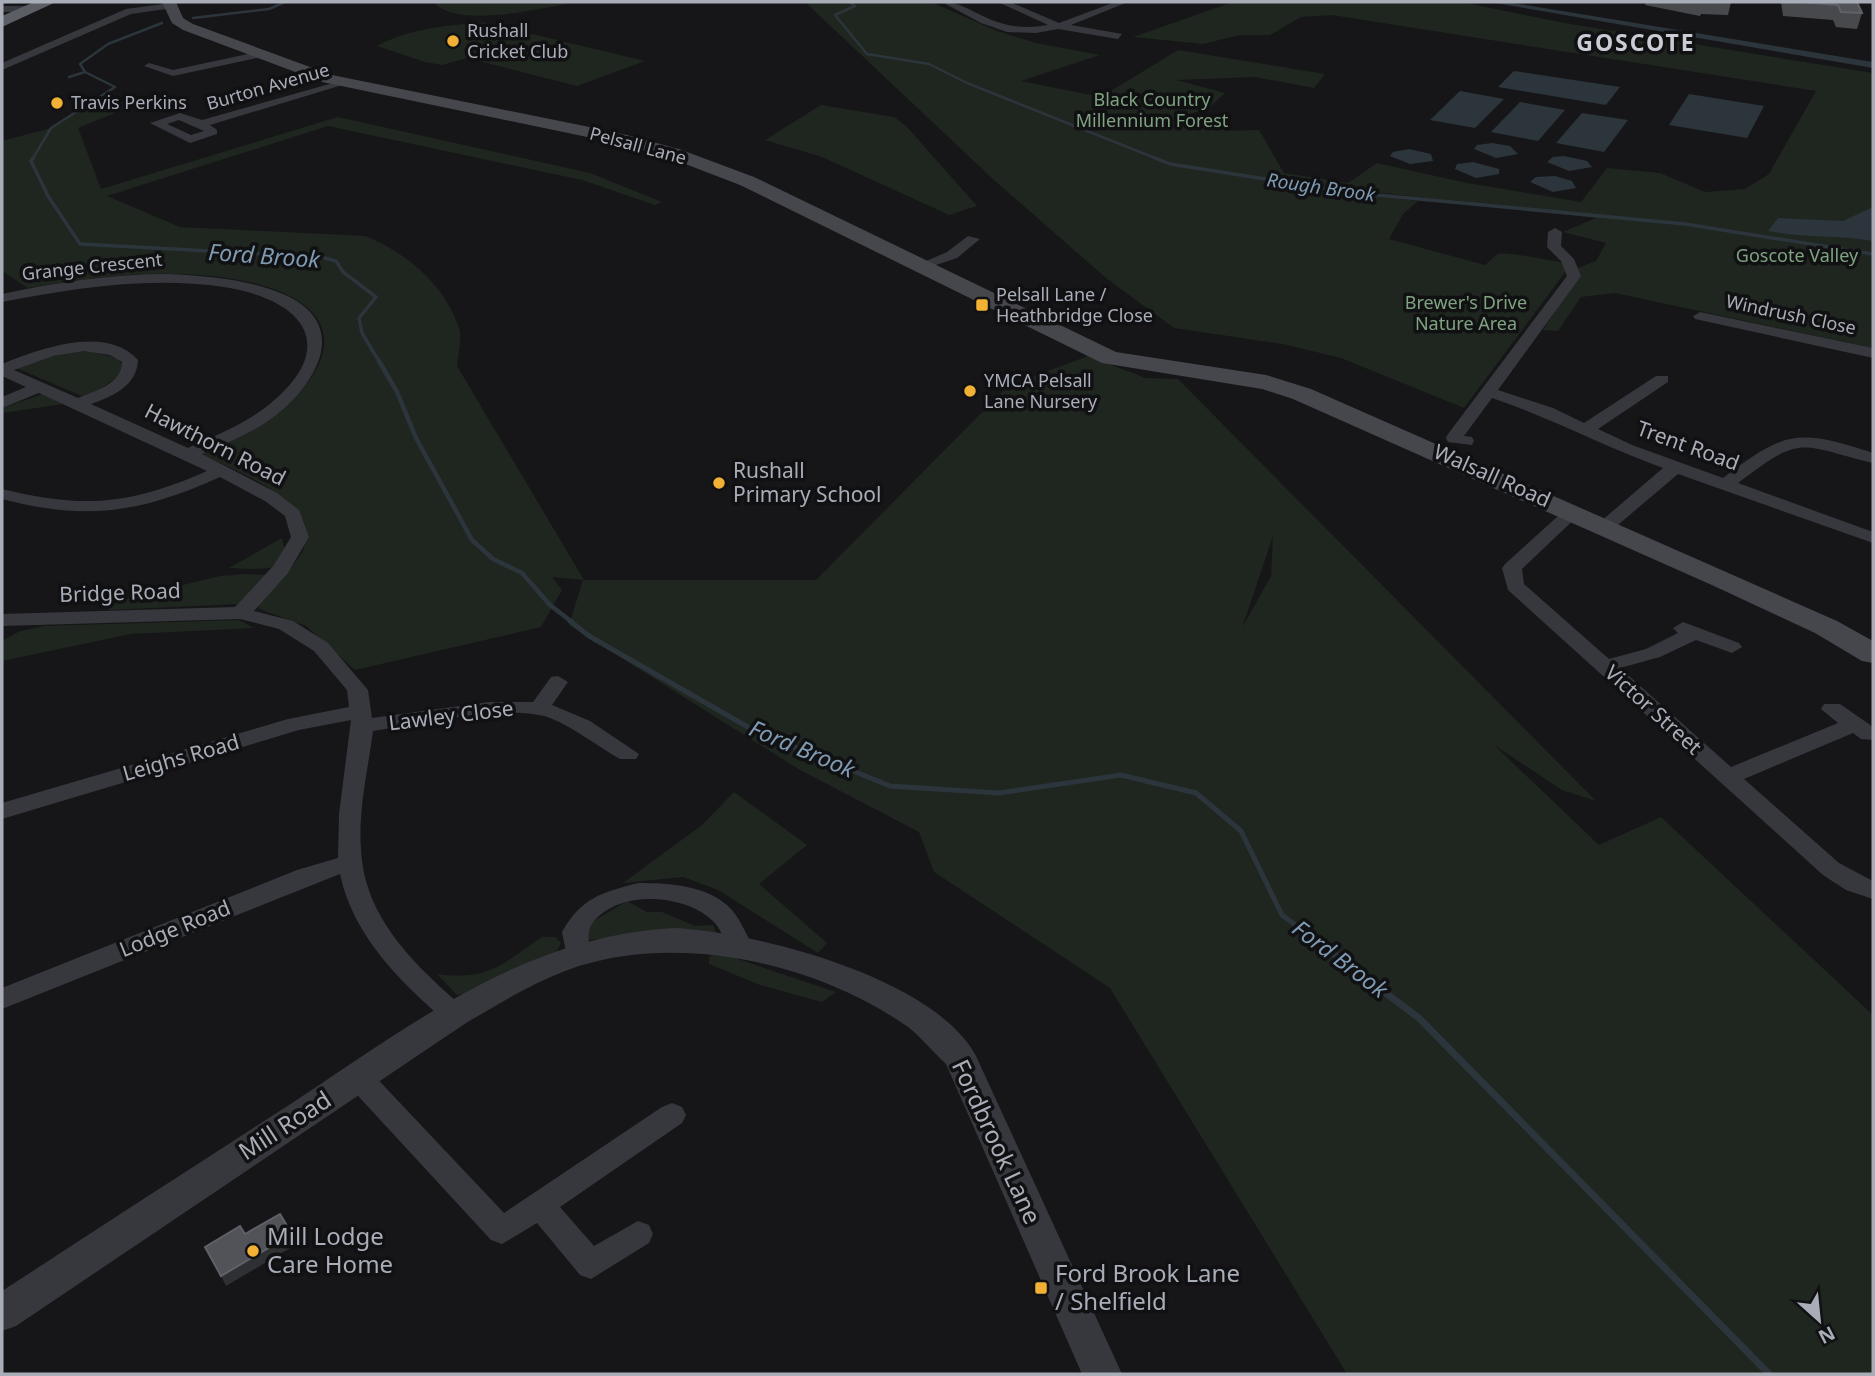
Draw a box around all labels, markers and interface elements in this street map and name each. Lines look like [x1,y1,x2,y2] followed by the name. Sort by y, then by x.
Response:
[467,18,568,63] place label: Rushall Cricket Club
[1576,26,1696,58] district label: GOSCOTE
[445,33,461,49] marker: Rushall Cricket Club
[204,57,332,115] street label: Burton Avenue
[1076,87,1229,132] park label: Black Country Millennium Forest
[71,90,187,114] place label: Travis Perkins
[49,95,65,111] marker: Travis Perkins
[587,121,689,169] street label: Pelsall Lane
[1265,167,1377,208] water label: Rough Brook
[207,235,322,275] water label: Ford Brook
[1736,243,1859,267] park label: Goscote Valley
[21,247,164,285] street label: Grange Crescent
[996,282,1153,327] place label: Pelsall Lane / Heathbridge Close
[1724,289,1858,340] street label: Windrush Close
[1405,290,1527,335] park label: Brewer's Drive Nature Area
[974,297,990,313] marker: Pelsall Lane / Heathbridge Close
[984,368,1098,413] place label: YMCA Pelsall Lane Nursery
[962,383,978,399] marker: YMCA Pelsall Lane Nursery
[140,397,291,492] street label: Hawthorn Road
[1633,414,1744,477] street label: Trent Road
[1430,437,1555,513] street label: Walsall Road
[733,456,881,508] place label: Rushall Primary School
[711,475,727,491] marker: Rushall Primary School
[59,576,181,608] street label: Bridge Road
[1599,658,1708,760] street label: Victor Street
[387,693,515,737] street label: Lawley Close
[745,712,862,785] water label: Ford Brook
[119,727,242,787] street label: Leighs Road
[115,893,234,963] street label: Lodge Road
[1286,912,1396,1006] water label: Ford Brook
[945,1054,1050,1229] street label: Fordbrook Lane
[231,1083,337,1167] street label: Mill Road
[267,1219,393,1280] place label: Mill Lodge Care Home
[245,1243,261,1259] marker: Mill Lodge Care Home
[1055,1256,1240,1317] place label: Ford Brook Lane / Shelfield
[1033,1280,1049,1296] marker: Ford Brook Lane / Shelfield
[1784,1285,1854,1355] north arrow
[1814,1320,1840,1350] text: N

